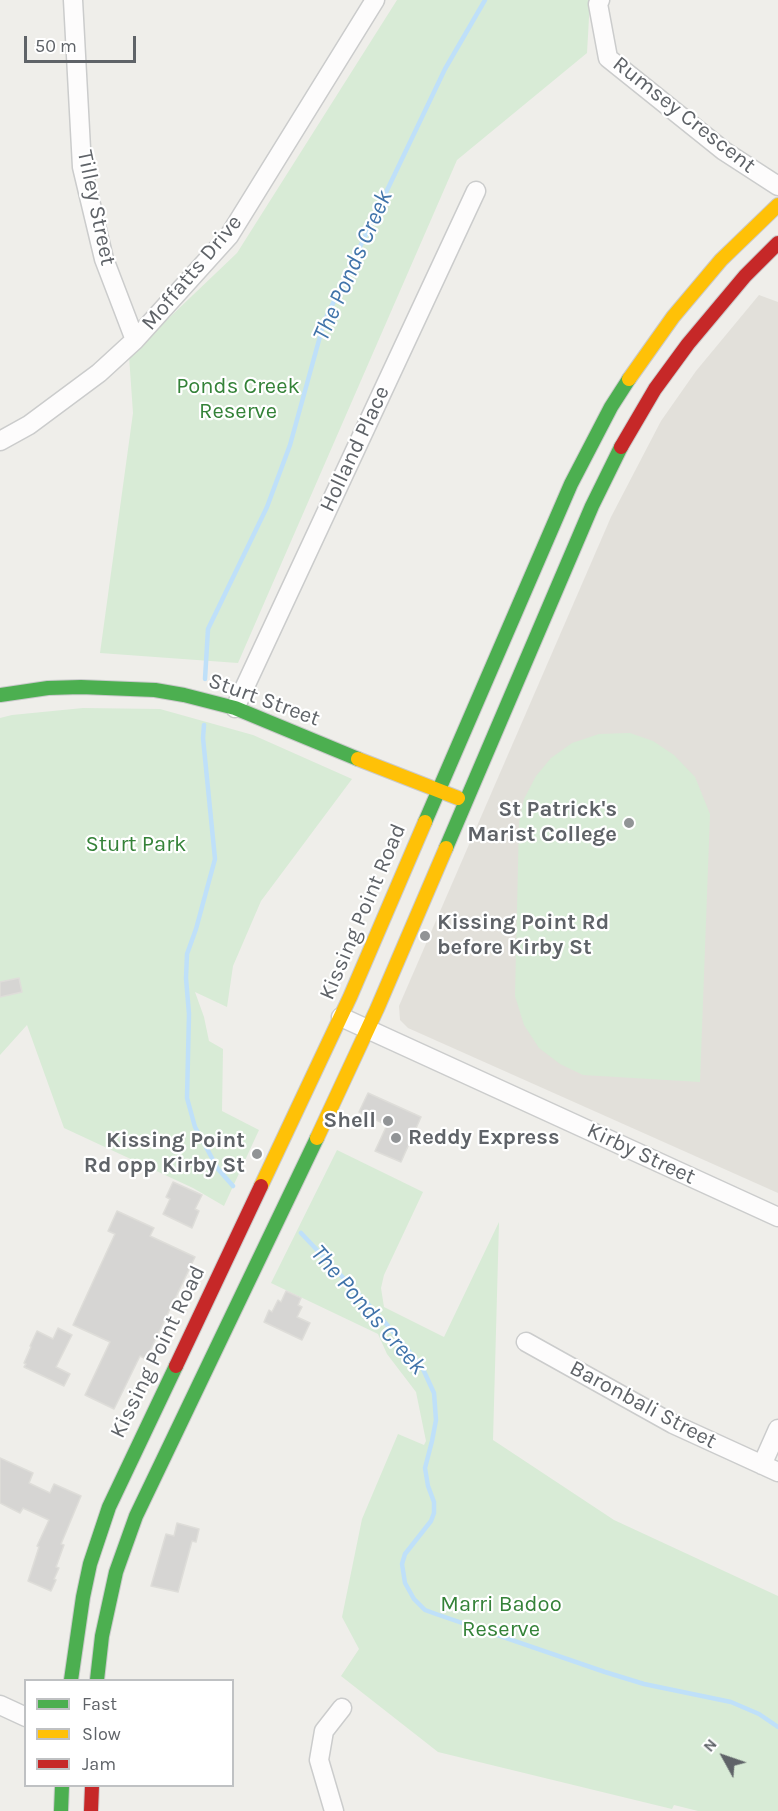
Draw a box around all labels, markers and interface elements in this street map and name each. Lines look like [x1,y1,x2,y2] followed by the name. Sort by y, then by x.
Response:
[27,24,140,62] scale bar
[35,35,77,57] text: 50 m
[607,51,761,179] street label: Rumsey Crescent
[71,148,121,268] street label: Tilley Street
[307,186,399,346] water label: The Ponds Creek
[136,210,248,336] street label: Moffatts Drive
[176,374,300,426] park label: Ponds Creek Reserve
[314,382,396,516] street label: Holland Place
[205,668,323,732] street label: Sturt Street
[467,797,617,848] place label: St Patrick's Marist College
[622,816,636,830] marker: St Patrick's Marist College
[314,820,412,1004] street label: Kissing Point Road
[86,832,186,858] park label: Sturt Park
[437,910,609,962] place label: Kissing Point Rd before Kirby St
[418,929,432,943] marker: Kissing Point Rd before Kirby St
[323,1108,376,1134] place label: Shell
[381,1114,395,1128] marker: Shell
[583,1117,699,1191] street label: Kirby Street
[408,1125,559,1151] place label: Reddy Express
[84,1128,245,1180] place label: Kissing Point Rd opp Kirby St
[389,1131,403,1145] marker: Reddy Express
[250,1147,264,1161] marker: Kissing Point Rd opp Kirby St
[304,1239,432,1381] water label: The Ponds Creek
[105,1261,211,1443] street label: Kissing Point Road
[565,1355,721,1455] street label: Baronbali Street
[440,1592,562,1644] park label: Marri Badoo Reserve
[24,1679,234,1787] legend
[82,1693,117,1715] text: Fast
[82,1723,121,1745] text: Slow
[694,1727,754,1787] north arrow
[699,1735,721,1756] text: N
[82,1753,116,1775] text: Jam

